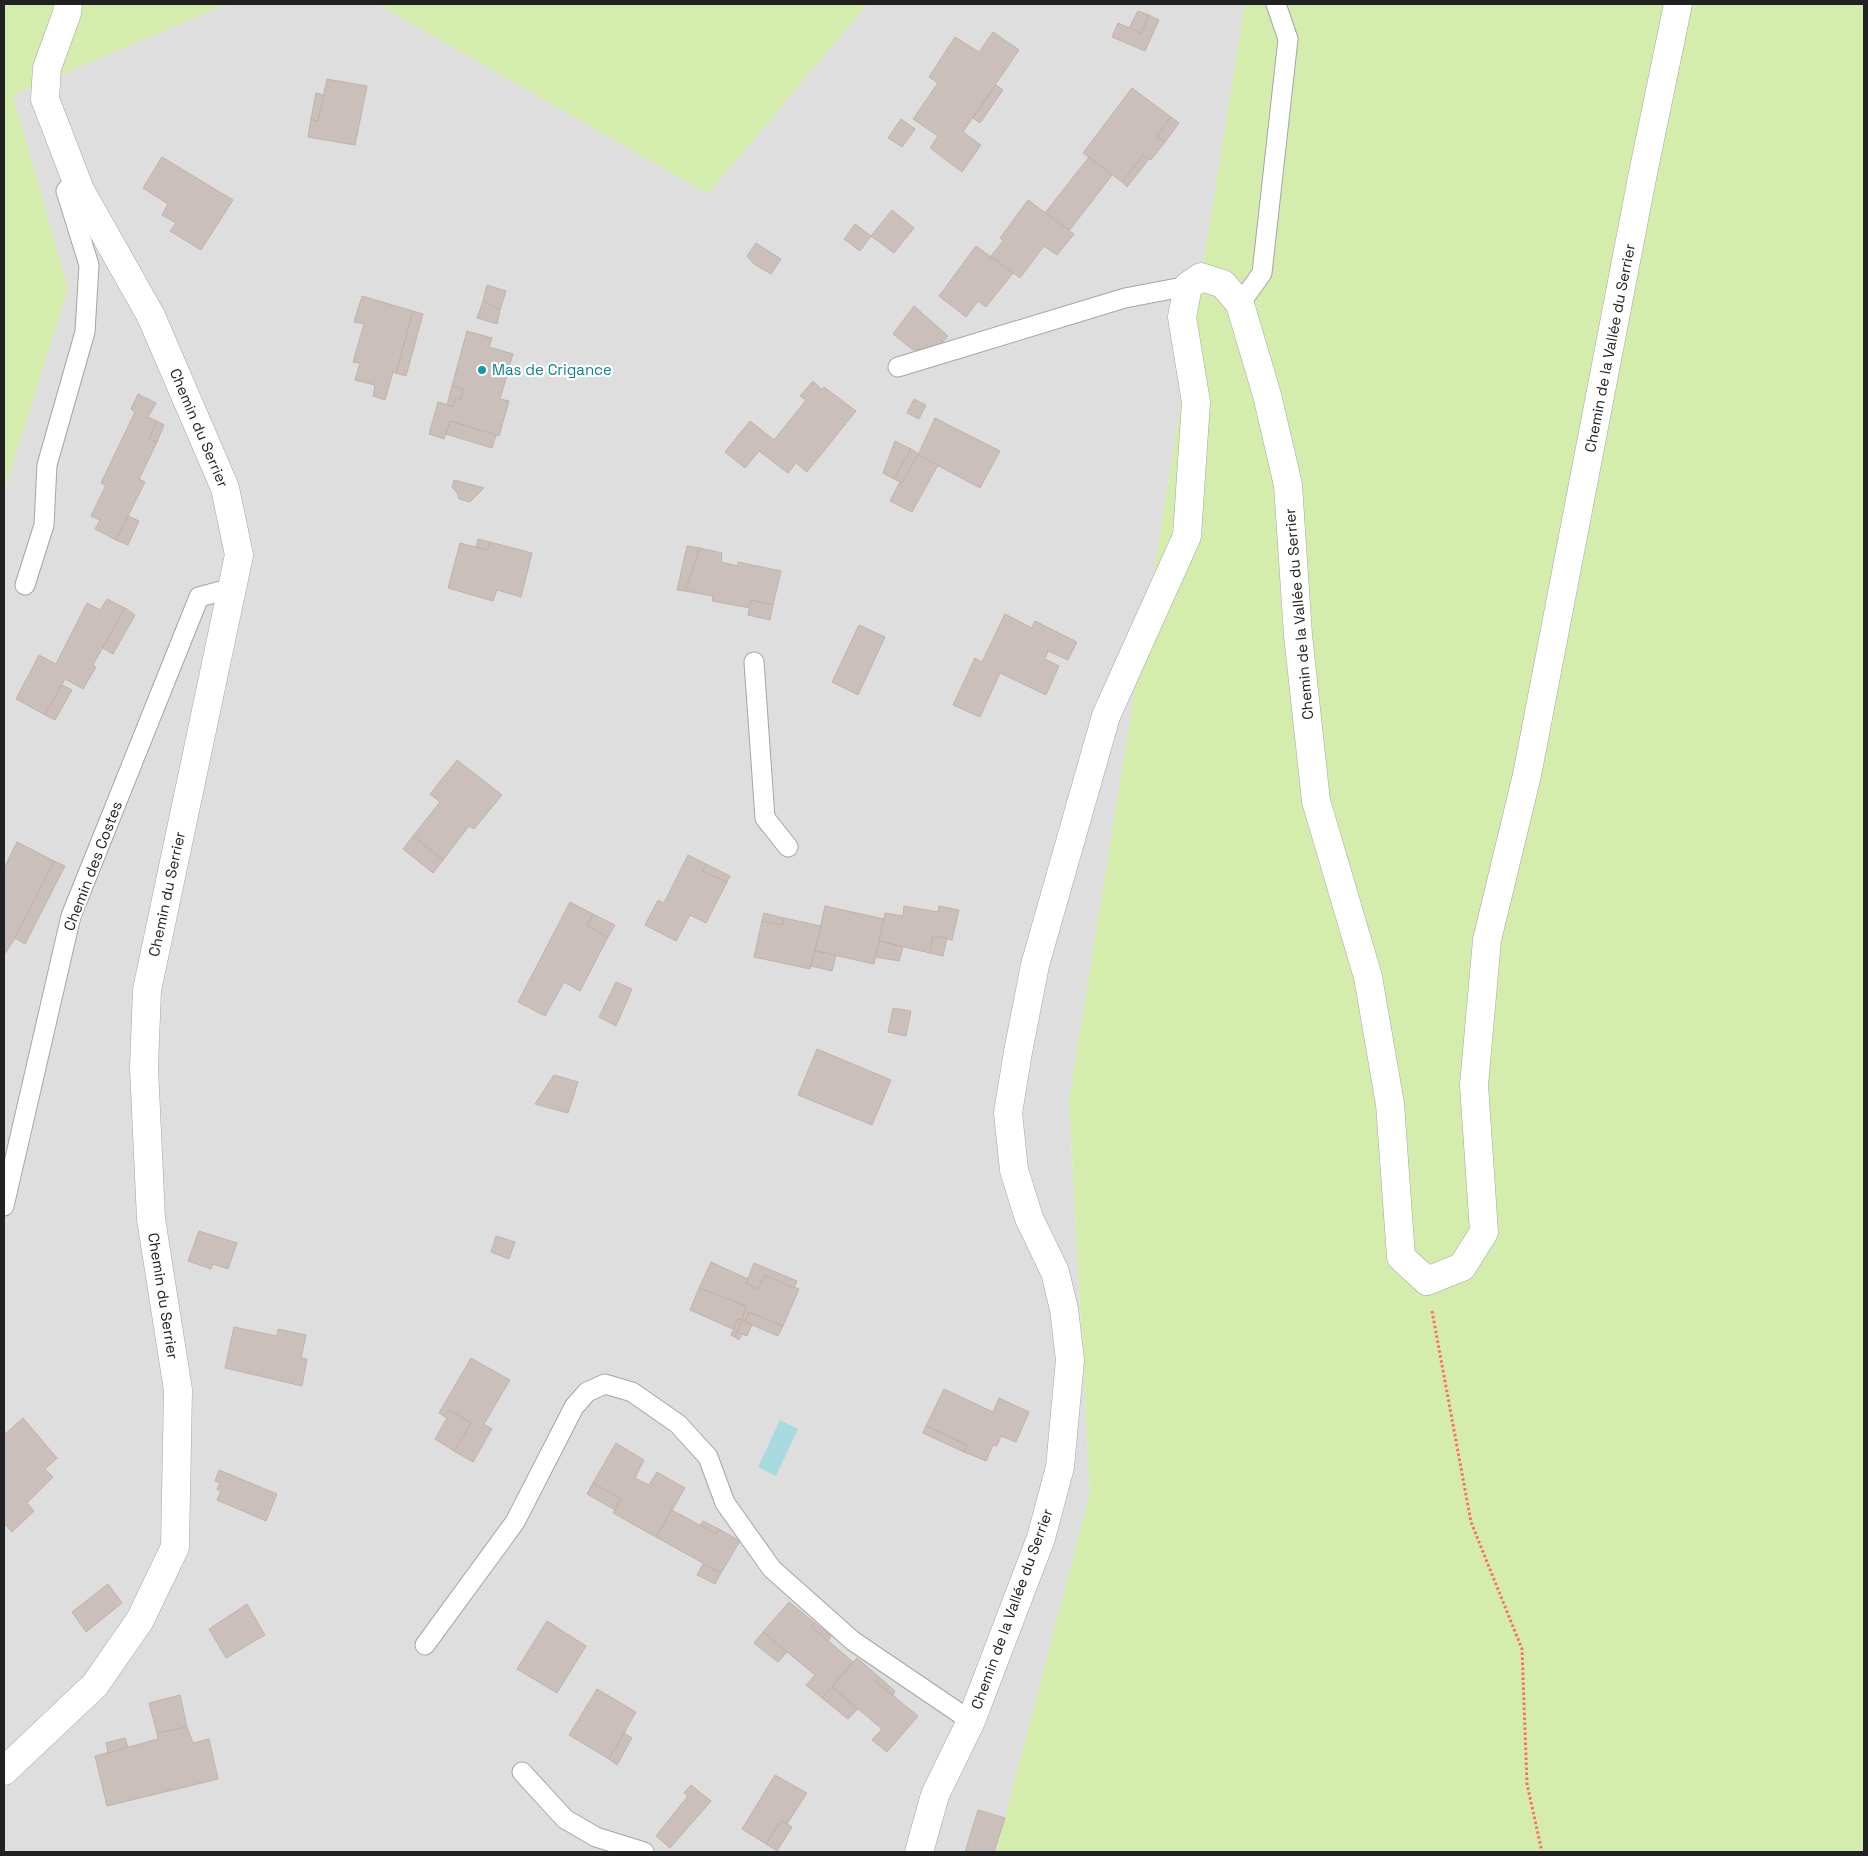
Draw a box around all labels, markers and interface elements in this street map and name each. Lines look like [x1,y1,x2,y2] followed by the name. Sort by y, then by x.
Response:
[1580,242,1639,454] street label: Chemin de la Vallée du Serrier
[492,360,612,379] place label: Mas de Crigance
[476,364,488,376] marker: Mas de Crigance
[166,365,233,491] street label: Chemin du Serrier
[1280,507,1317,721] street label: Chemin de la Vallée du Serrier
[59,798,126,933] street label: Chemin des Costes
[144,829,189,958] street label: Chemin du Serrier
[144,1231,183,1361] street label: Chemin du Serrier
[966,1506,1057,1712] street label: Chemin de la Vallée du Serrier

